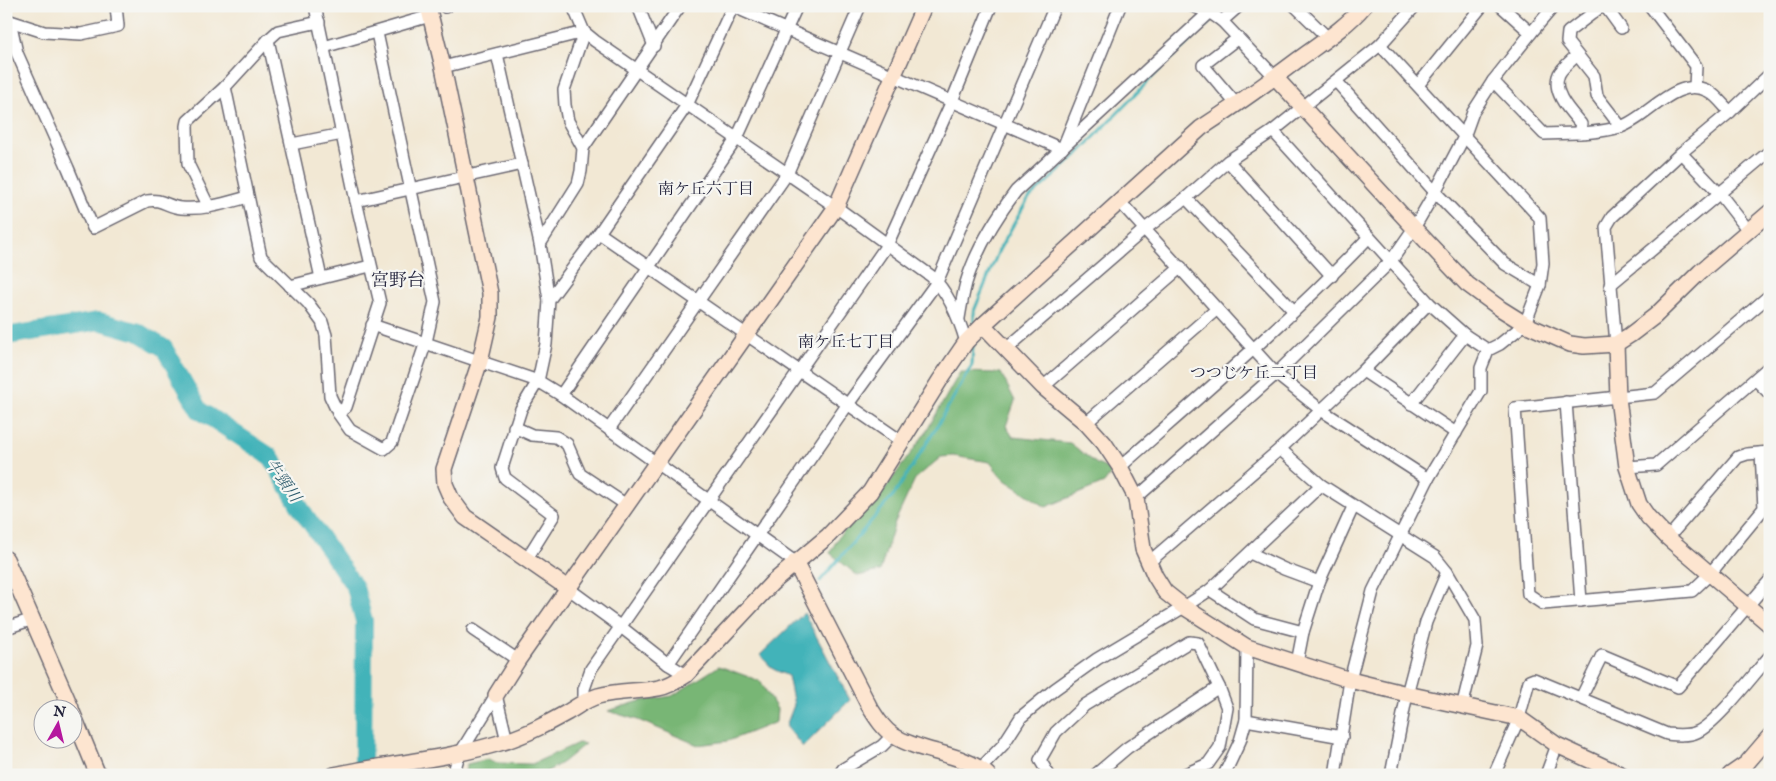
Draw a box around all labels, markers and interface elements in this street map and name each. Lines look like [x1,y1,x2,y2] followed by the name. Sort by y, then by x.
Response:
[658,180,754,200] district label: 南ケ丘六丁目
[371,270,425,293] district label: 宮野台
[798,333,894,353] district label: 南ケ丘七丁目
[1190,364,1318,384] district label: つつじケ丘二丁目
[260,456,305,508] water label: 牛頸川
[32,698,82,748] north arrow
[51,702,67,722] text: N

